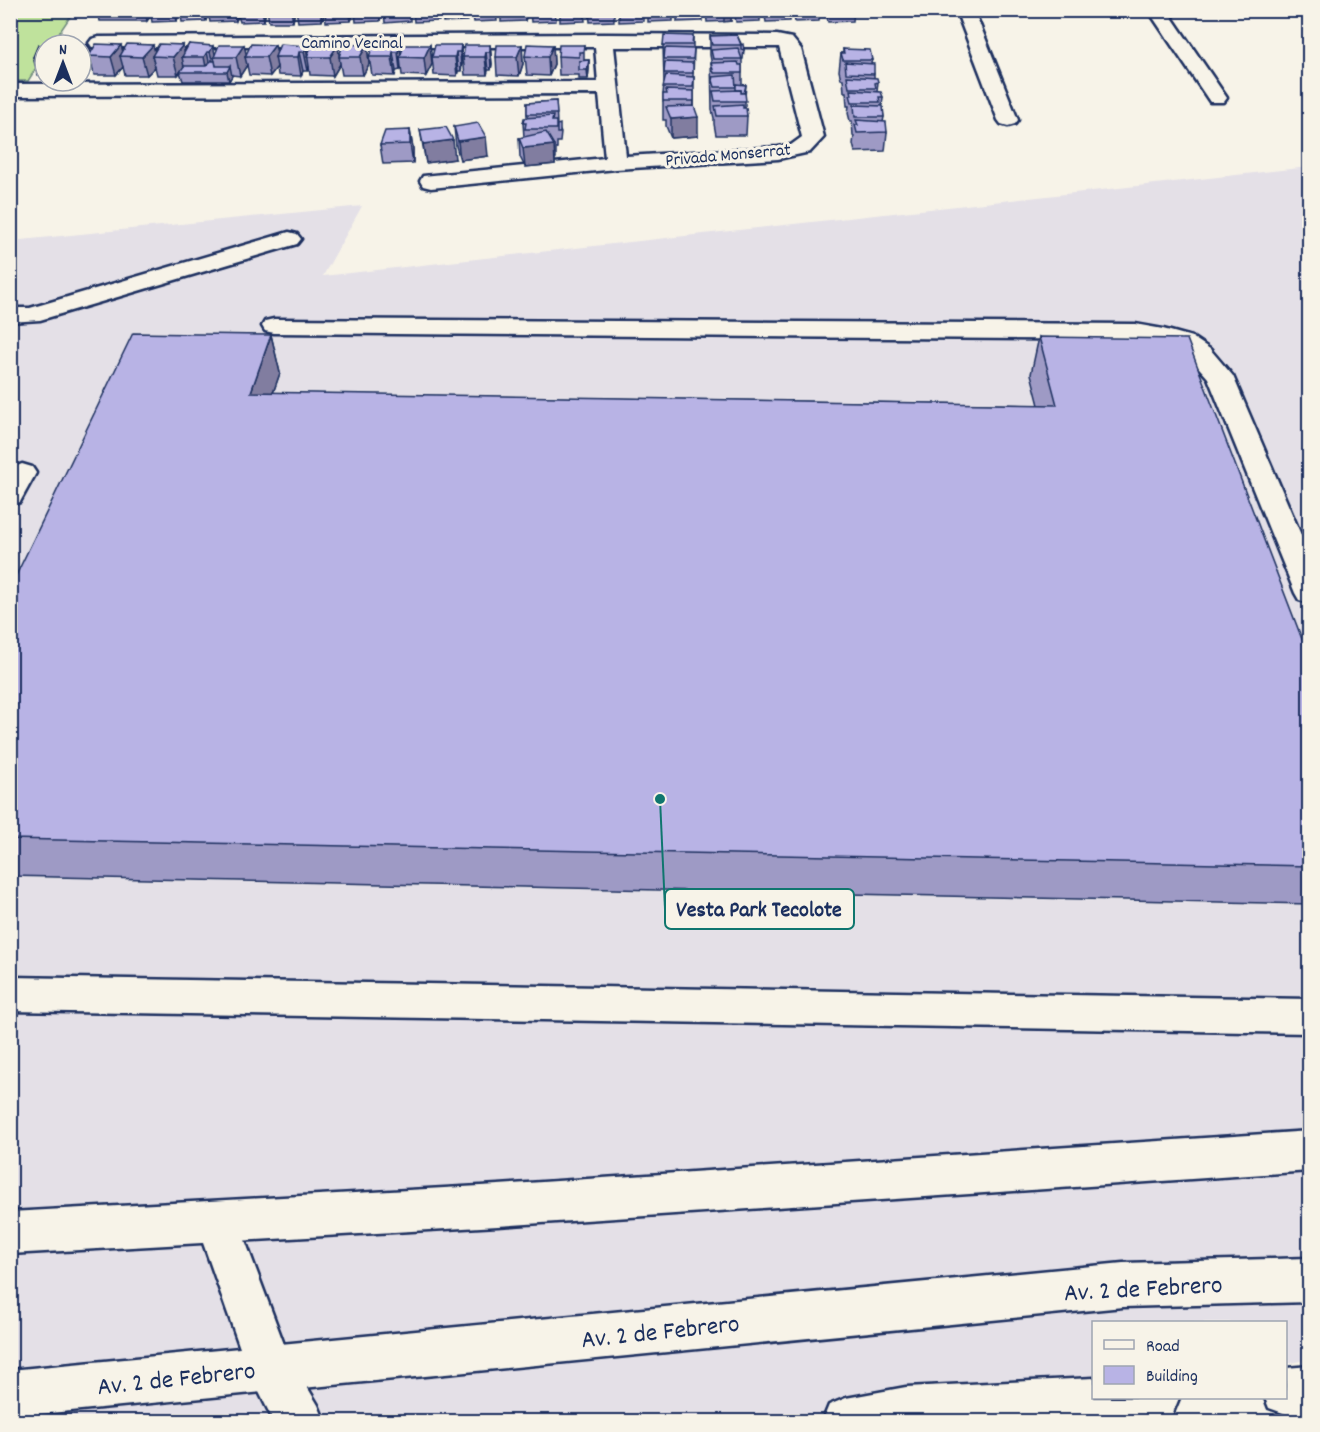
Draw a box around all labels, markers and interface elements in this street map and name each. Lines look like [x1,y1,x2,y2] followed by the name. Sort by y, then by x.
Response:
[301,32,404,57] street label: Camino Vecinal
[33,33,93,93] north arrow
[59,39,67,62] text: N
[664,139,792,174] street label: Privada Monserrat
[665,889,854,929] callout: Vesta Park Tecolote
[676,896,842,927] text: Vesta Park Tecolote
[1063,1268,1223,1313] street label: Av. 2 de Febrero
[579,1307,741,1360] street label: Av. 2 de Febrero
[1092,1321,1287,1399] legend
[1146,1335,1180,1360] text: Road
[95,1354,257,1407] street label: Av. 2 de Febrero
[1146,1365,1198,1390] text: Building

